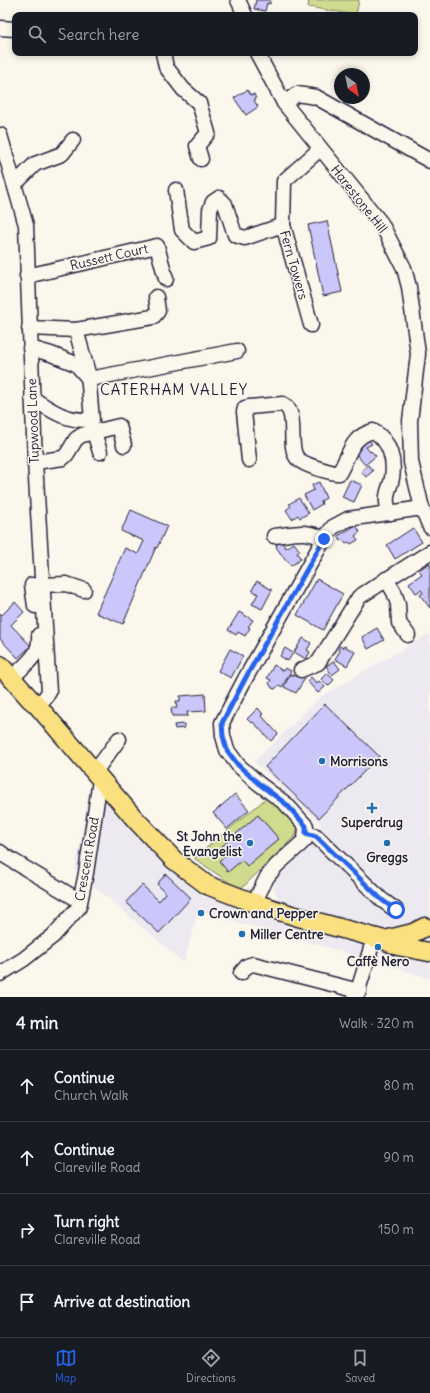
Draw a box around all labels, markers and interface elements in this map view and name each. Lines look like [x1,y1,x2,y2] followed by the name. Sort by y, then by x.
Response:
[12,12,418,56] search box
[26,23,48,45] icon: search
[58,25,139,44] text: Search here
[334,68,370,104] north arrow
[327,161,391,237] street label: Harestone Hill
[276,228,312,302] street label: Fern Towers
[68,240,150,274] street label: Russett Court
[23,378,43,464] street label: Tupwood Lane
[100,380,248,399] district label: CATERHAM VALLEY
[315,530,333,548] route end
[330,753,388,770] place label: Morrisons
[317,756,327,766] marker: Morrisons
[367,803,377,813] marker: Superdrug
[341,814,403,831] place label: Superdrug
[71,815,103,902] street label: Crescent Road
[177,828,243,860] place label: St John the Evangelist
[245,838,255,848] marker: St John the Evangelist
[382,838,392,848] marker: Greggs
[366,849,408,866] place label: Greggs
[387,901,405,919] route start
[209,905,319,922] place label: Crown and Pepper
[196,908,206,918] marker: Crown and Pepper
[250,926,324,943] place label: Miller Centre
[237,929,247,939] marker: Miller Centre
[373,942,383,952] marker: Caffè Nero
[347,953,409,970] place label: Caffè Nero
[16,1012,58,1034] text: 4 min
[339,1015,414,1032] text: Walk · 320 m
[54,1068,115,1087] text: Continue
[16,1075,38,1097] icon: ahead
[383,1077,414,1094] text: 80 m
[54,1087,128,1104] text: Church Walk
[54,1140,115,1159] text: Continue
[16,1147,38,1169] icon: ahead
[383,1149,414,1166] text: 90 m
[54,1159,140,1176] text: Clareville Road
[54,1212,119,1231] text: Turn right
[16,1219,38,1241] icon: right
[378,1221,414,1238] text: 150 m
[54,1231,140,1248] text: Clareville Road
[16,1291,38,1313] icon: arrive
[54,1292,190,1311] text: Arrive at destination
[55,1347,77,1385] tab: Map
[186,1347,236,1385] tab: Directions
[345,1347,375,1385] tab: Saved

